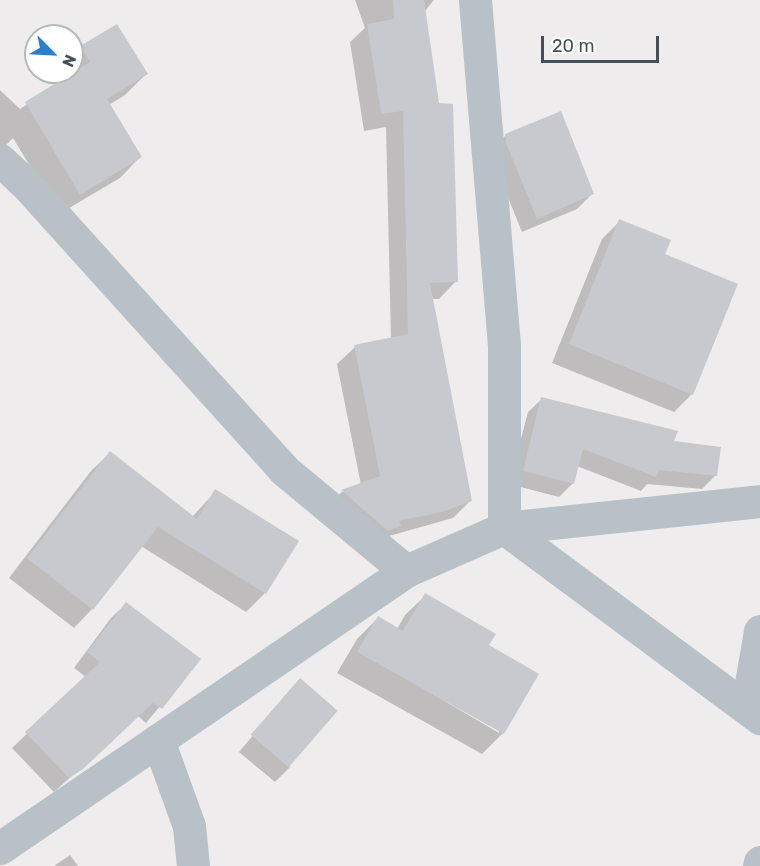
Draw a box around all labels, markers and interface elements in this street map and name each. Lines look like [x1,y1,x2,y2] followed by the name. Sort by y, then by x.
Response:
[24,24,84,84] north arrow
[544,24,662,62] scale bar
[552,35,594,57] text: 20 m
[58,52,80,70] text: N

